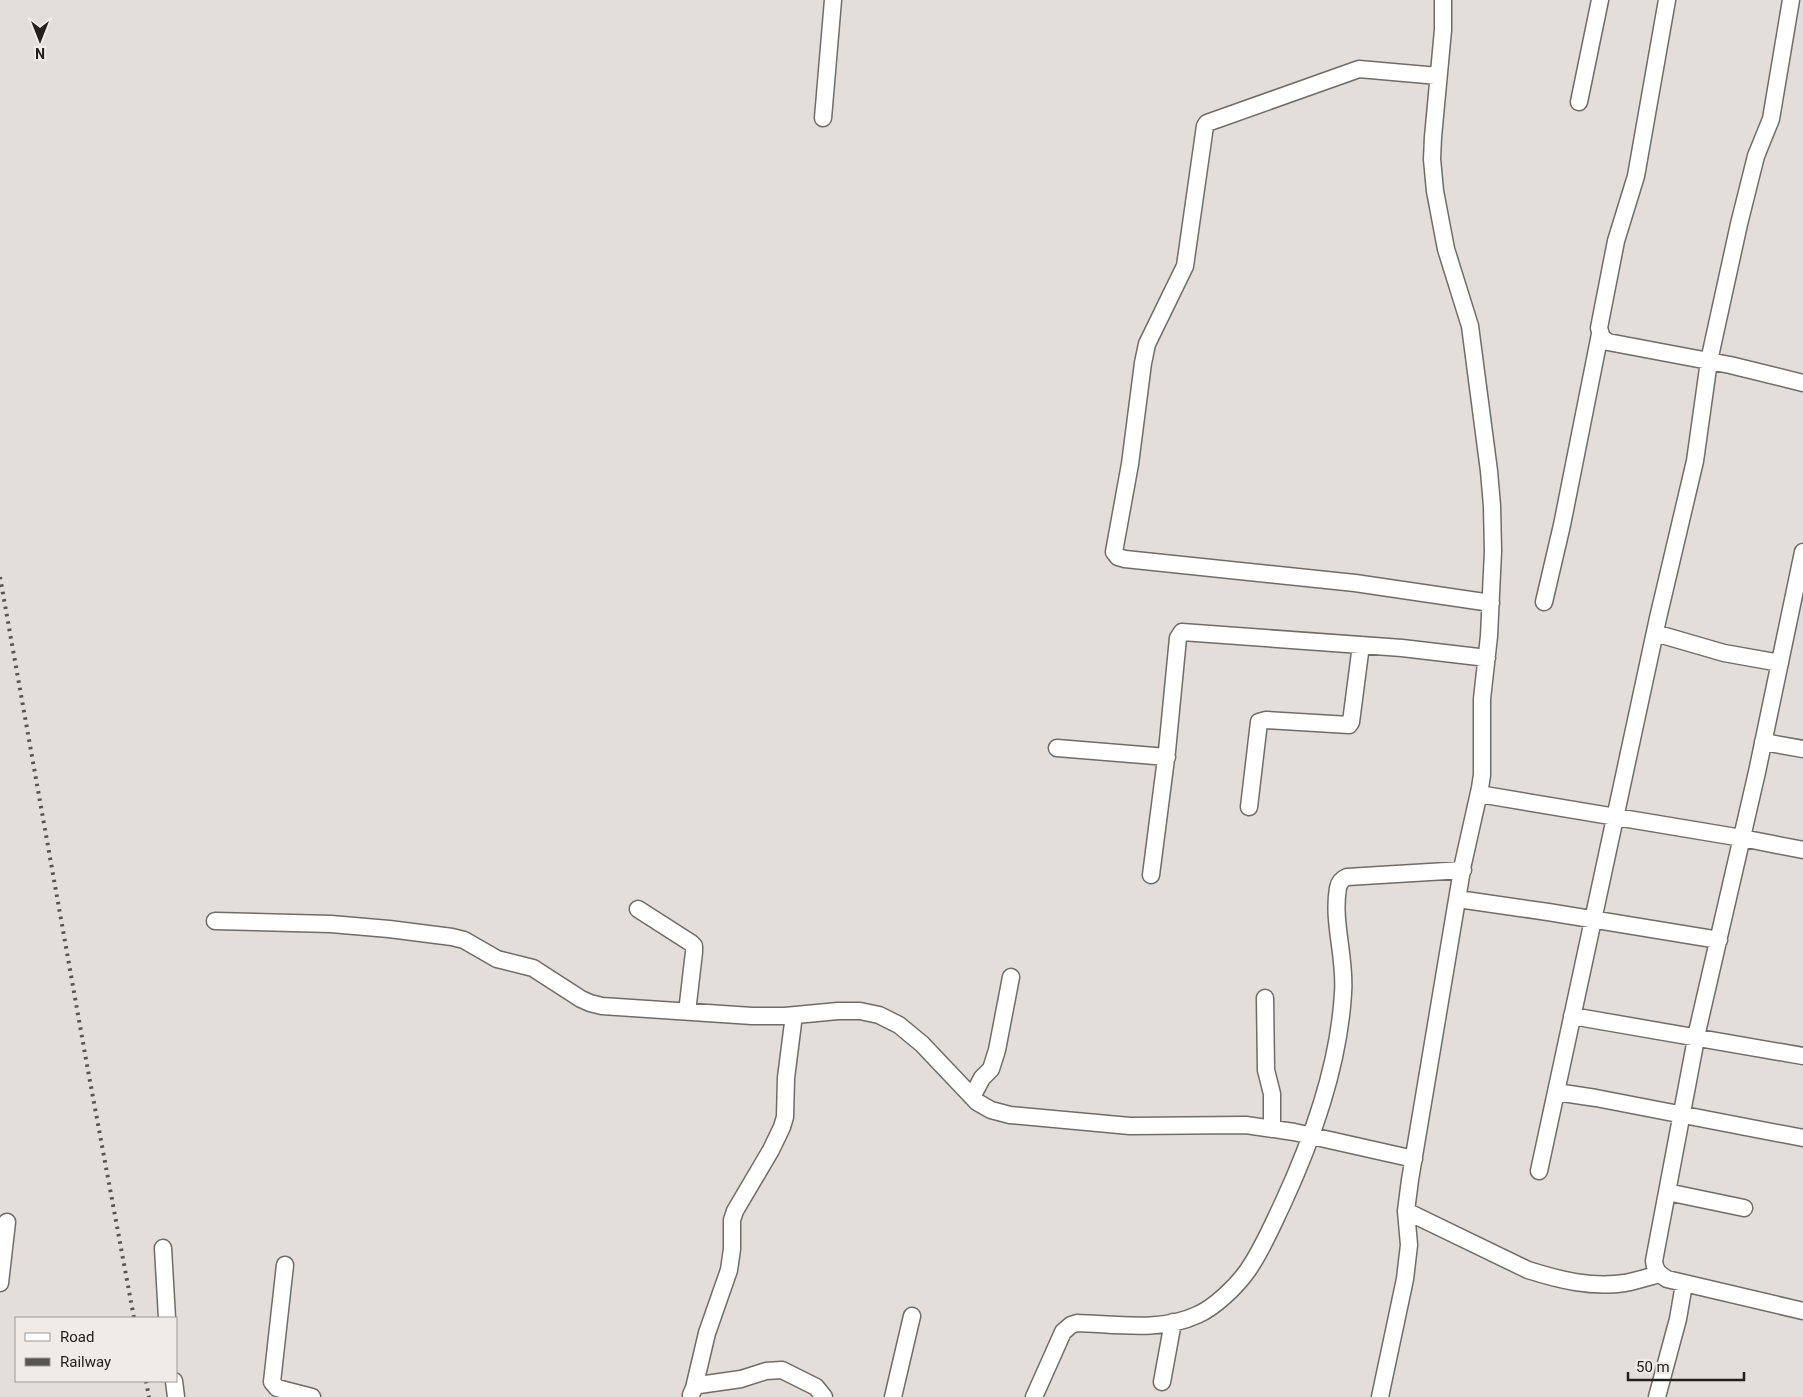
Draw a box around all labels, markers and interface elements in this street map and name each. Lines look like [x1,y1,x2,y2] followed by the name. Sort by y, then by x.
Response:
[15,15,65,65] north arrow
[35,45,45,61] text: N
[15,1317,178,1382] legend
[60,1328,94,1346] text: Road
[1628,1350,1744,1382] scale bar
[60,1353,111,1371] text: Railway
[1636,1358,1670,1376] text: 50 m

